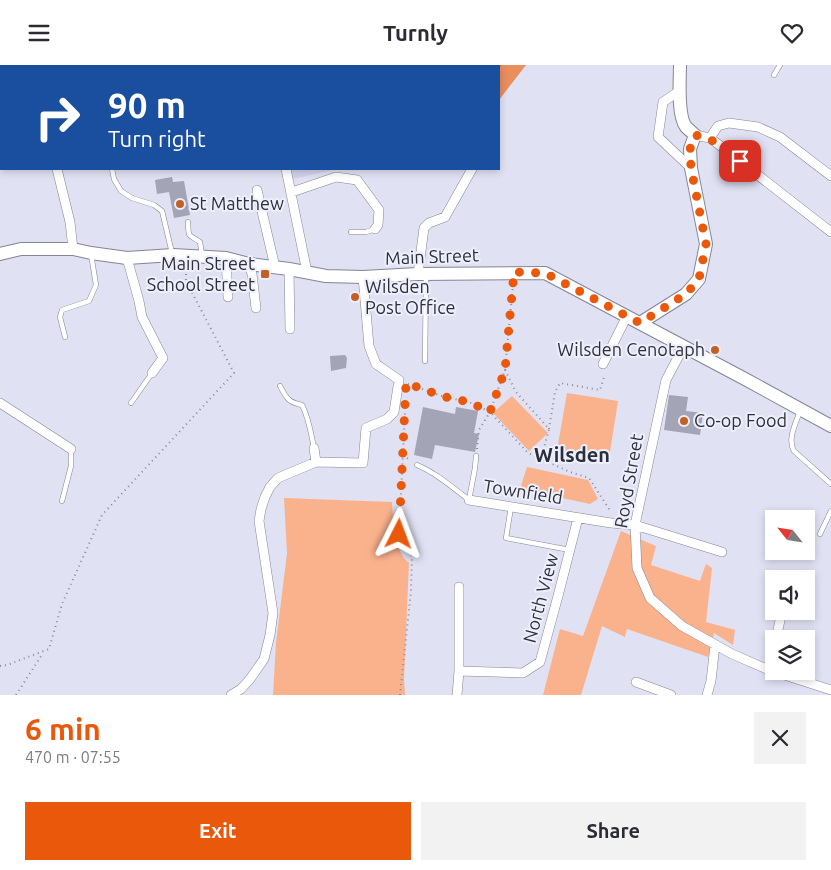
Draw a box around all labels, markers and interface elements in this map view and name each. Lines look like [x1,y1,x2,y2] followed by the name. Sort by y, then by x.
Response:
[25,19,53,47] icon: menu
[778,19,806,47] icon: heart
[383,20,448,45] text: Turnly
[25,85,90,150] icon: right
[108,85,186,125] text: 90 m
[108,126,206,151] text: Turn right
[719,140,761,182] pin
[726,147,754,175] icon: arrive
[190,193,284,213] place label: St Matthew
[174,198,186,210] marker: St Matthew
[385,244,479,268] street label: Main Street
[147,253,255,294] place label: Main Street School Street
[259,268,271,280] marker: Main Street School Street
[365,276,455,317] place label: Wilsden Post Office
[349,291,361,303] marker: Wilsden Post Office
[557,339,705,359] place label: Wilsden Cenotaph
[709,344,721,356] marker: Wilsden Cenotaph
[694,410,787,430] place label: Co-op Food
[678,415,690,427] marker: Co-op Food
[610,432,646,529] street label: Royd Street
[534,443,610,466] district label: Wilsden
[482,475,564,507] street label: Townfield
[372,507,424,559] position arrow
[765,510,815,560] north arrow
[765,510,815,680] map controls
[518,551,562,645] street label: North View
[765,570,815,620] button: sound
[765,630,815,680] button: layers
[25,712,101,746] text: 6 min
[754,712,806,764] button: close
[25,748,121,766] text: 470 m · 07:55
[25,802,411,860] button: Exit
[421,802,806,860] button: Share

